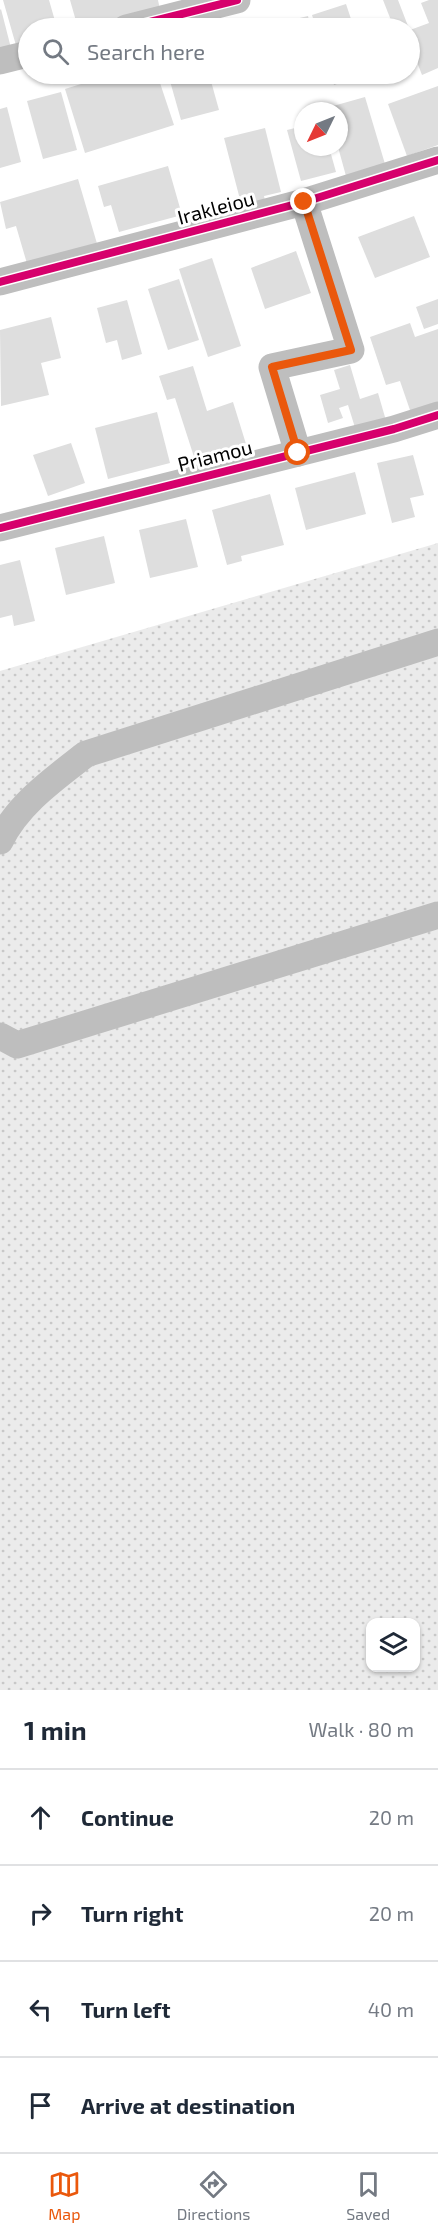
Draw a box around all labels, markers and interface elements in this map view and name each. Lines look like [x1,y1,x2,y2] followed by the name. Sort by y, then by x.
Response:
[18,18,420,84] search box
[39,35,72,68] icon: search
[87,38,205,64] text: Search here
[294,102,348,156] north arrow
[175,185,257,229] street label: Irakleiou
[290,188,316,214] route end
[175,434,255,476] street label: Priamou
[284,439,310,465] route start
[366,1618,420,1672] map controls
[366,1618,420,1672] button: layers
[24,1714,87,1745] text: 1 min
[309,1717,414,1741] text: Walk · 80 m
[24,1801,57,1834] icon: ahead
[81,1804,174,1830] text: Continue
[369,1805,414,1829] text: 20 m
[24,1897,57,1930] icon: right
[81,1900,183,1926] text: Turn right
[369,1901,414,1925] text: 20 m
[24,1993,57,2026] icon: left
[81,1996,170,2022] text: Turn left
[368,1997,414,2021] text: 40 m
[24,2089,57,2122] icon: arrive
[81,2092,295,2118] text: Arrive at destination
[48,2168,81,2223] tab: Map
[177,2168,250,2223] tab: Directions
[346,2168,390,2223] tab: Saved

